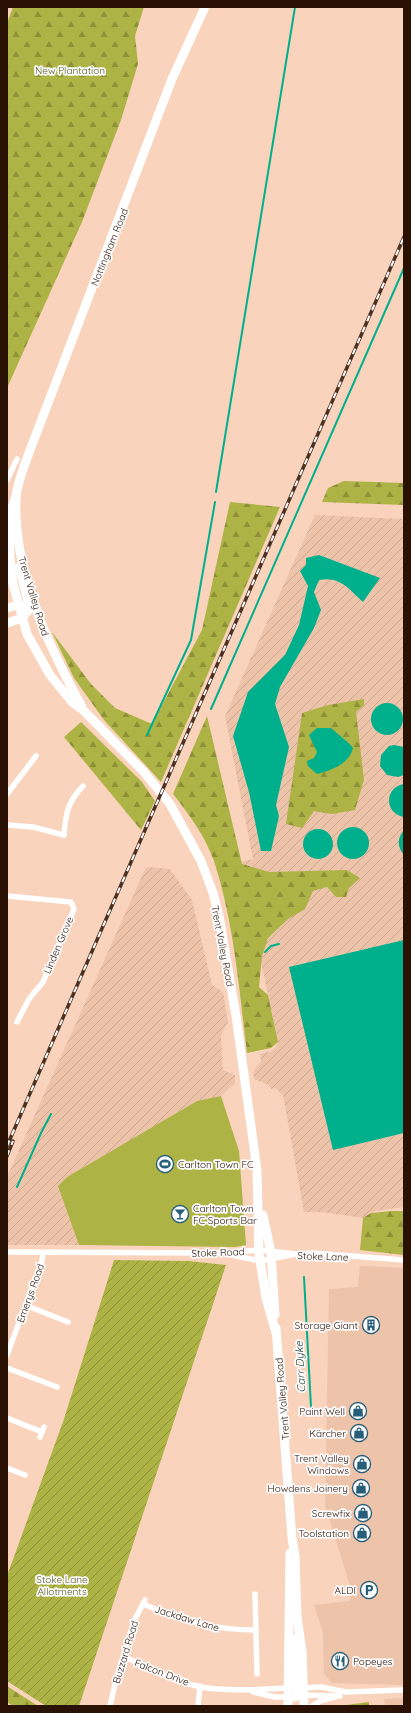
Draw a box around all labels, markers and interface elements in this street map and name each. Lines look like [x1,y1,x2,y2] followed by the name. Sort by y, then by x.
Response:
[35,64,105,77] park label: New Plantation
[88,206,131,288] street label: Nottingham Road
[15,555,52,638] street label: Trent Valley Road
[208,904,237,988] street label: Trent Valley Road
[41,914,76,976] street label: Linden Grove
[155,1154,175,1174] sports icon: Carlton Town FC
[178,1158,254,1171] place label: Carlton Town FC
[193,1202,257,1227] place label: Carlton Town FC Sports Bar
[170,1204,190,1224] bar icon: Carlton Town FC Sports Bar
[191,1245,245,1260] street label: Stoke Road
[297,1249,349,1264] street label: Stoke Lane
[14,1262,47,1325] street label: Emerys Road
[361,1315,381,1335] building icon: Storage Giant
[294,1319,359,1332] place label: Storage Giant
[292,1340,308,1393] water label: Carr Dyke
[272,1357,293,1441] street label: Trent Valley Road
[348,1401,368,1421] shop icon: Paint Well
[299,1405,345,1418] place label: Paint Well
[349,1423,369,1443] shop icon: Kärcher
[309,1427,346,1440] place label: Kärcher
[294,1452,349,1477] place label: Trent Valley Windows
[352,1454,372,1474] shop icon: Trent Valley Windows
[351,1478,371,1498] shop icon: Howdens Joinery
[267,1482,348,1495] place label: Howdens Joinery
[353,1503,373,1523] shop icon: Screwfix
[312,1507,350,1520] place label: Screwfix
[352,1523,372,1543] shop icon: Toolstation
[298,1527,349,1540] place label: Toolstation
[36,1573,88,1598] park label: Stoke Lane Allotments
[359,1580,379,1600] parking icon: ALDI
[335,1584,356,1597] place label: ALDI
[153,1602,221,1635] street label: Jackdaw Lane
[110,1619,141,1685] street label: Buzzard Road
[330,1651,350,1671] restaurant icon: Popeyes
[353,1655,393,1668] place label: Popeyes
[133,1656,191,1689] street label: Falcon Drive

